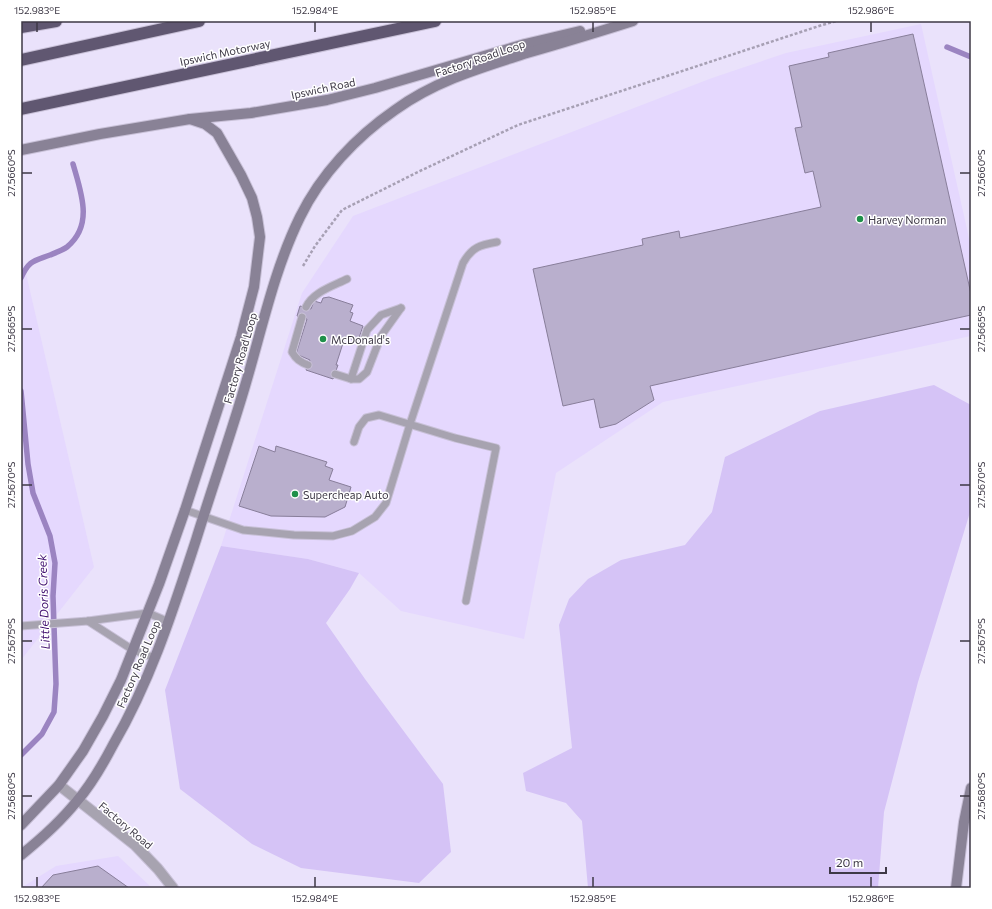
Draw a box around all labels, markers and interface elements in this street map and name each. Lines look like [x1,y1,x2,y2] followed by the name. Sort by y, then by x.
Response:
[14,4,60,16] text: 152.983°E
[292,4,338,16] text: 152.984°E
[570,4,616,16] text: 152.985°E
[848,4,894,16] text: 152.986°E
[179,36,272,68] street label: Ipswich Motorway
[433,37,527,79] street label: Factory Road Loop
[290,75,356,101] street label: Ipswich Road
[5,149,17,197] text: 27.5660°S
[975,149,987,197] text: 27.5660°S
[868,213,946,226] place label: Harvey Norman
[855,214,865,224] marker: Harvey Norman
[5,306,17,352] text: 27.5665°S
[975,306,987,352] text: 27.5665°S
[221,311,259,405] street label: Factory Road Loop
[331,333,390,346] place label: McDonald's
[318,334,328,344] marker: McDonald's
[5,462,17,508] text: 27.5670°S
[975,462,987,508] text: 27.5670°S
[303,488,389,501] place label: Supercheap Auto
[290,489,300,499] marker: Supercheap Auto
[34,554,52,650] water label: Little Doris Creek
[5,618,17,664] text: 27.5675°S
[114,618,162,710] street label: Factory Road Loop
[975,618,987,664] text: 27.5675°S
[5,772,17,820] text: 27.5680°S
[975,772,987,820] text: 27.5680°S
[96,799,156,851] street label: Factory Road
[830,849,886,875] scale bar
[836,855,863,869] text: 20 m
[14,892,60,904] text: 152.983°E
[292,892,338,904] text: 152.984°E
[570,892,616,904] text: 152.985°E
[848,892,894,904] text: 152.986°E

